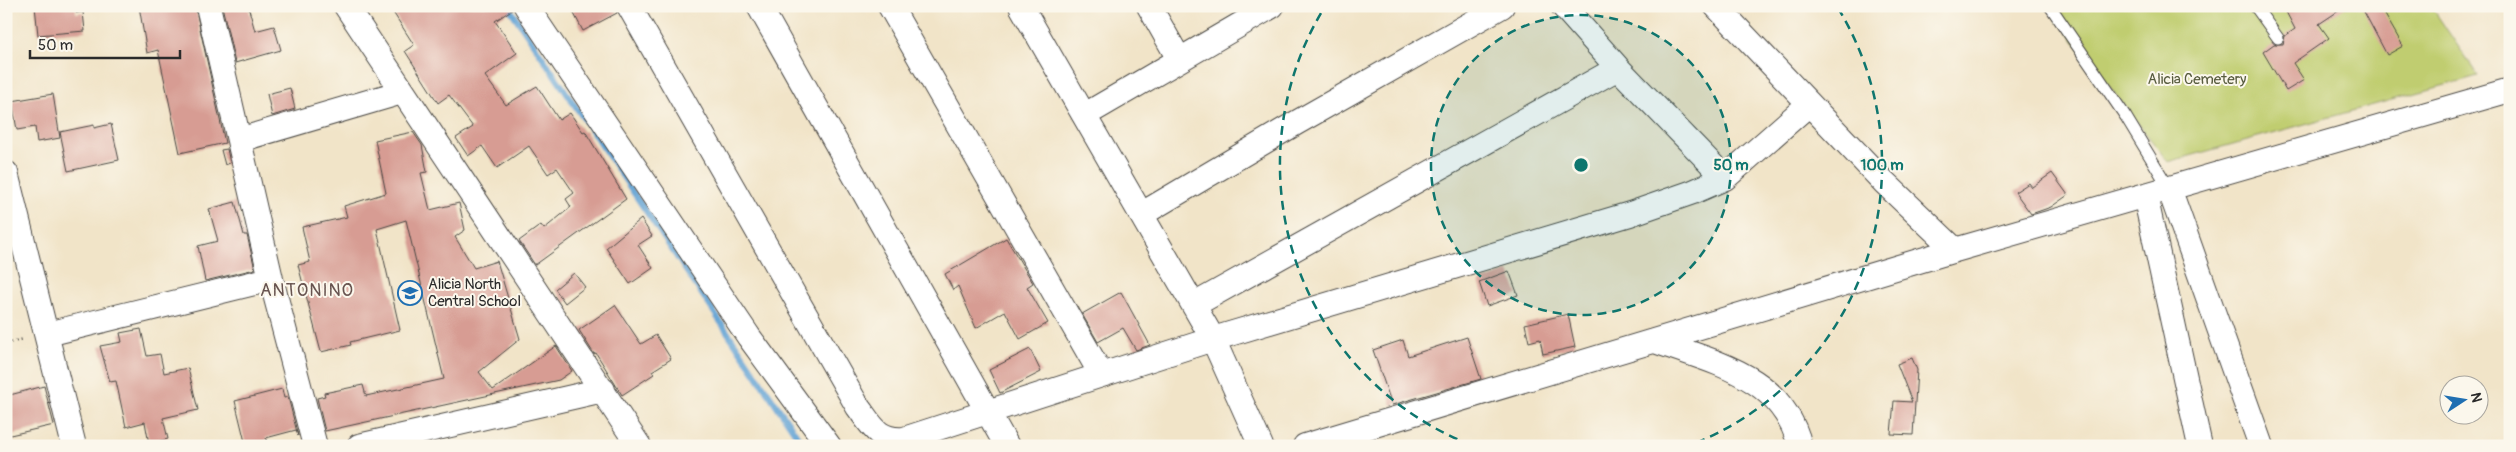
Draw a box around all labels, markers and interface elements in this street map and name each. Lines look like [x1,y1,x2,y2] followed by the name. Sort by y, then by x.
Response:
[30,28,180,60] scale bar
[38,36,73,55] text: 50 m
[2148,70,2247,89] park label: Alicia Cemetery
[1572,156,1590,174] centre of rings
[1714,156,1748,175] text: 50 m
[1861,156,1903,175] text: 100 m
[428,275,521,311] place label: Alicia North Central School
[260,279,354,302] district label: ANTONINO
[397,280,423,306] school or university icon: Alicia North Central School
[2438,374,2488,424] north arrow
[2467,391,2486,404] text: N

